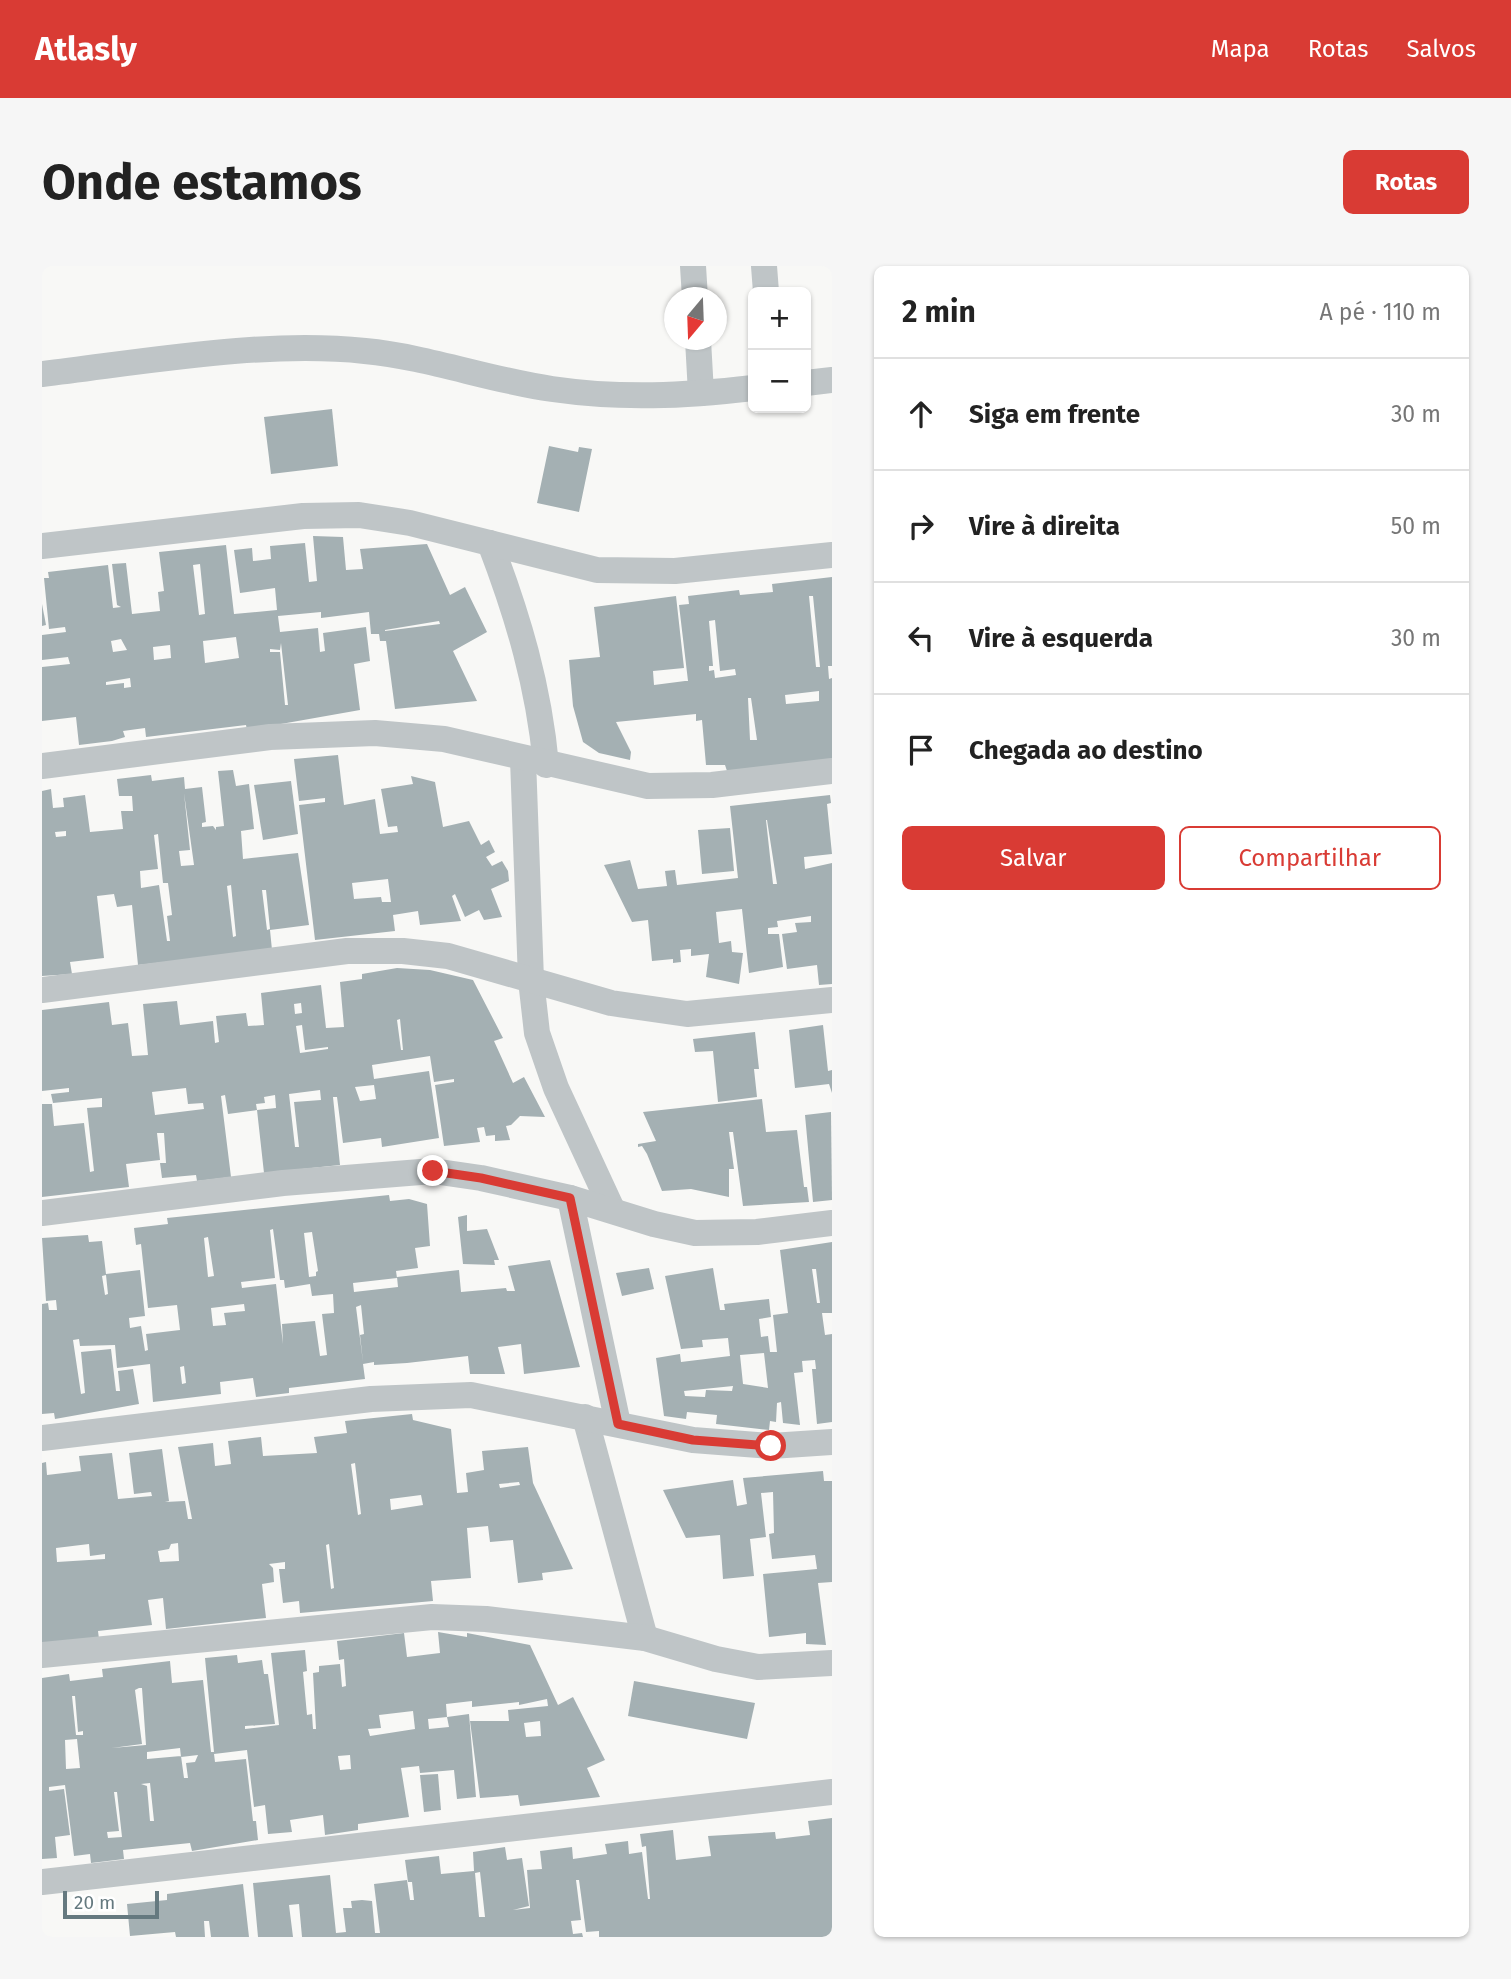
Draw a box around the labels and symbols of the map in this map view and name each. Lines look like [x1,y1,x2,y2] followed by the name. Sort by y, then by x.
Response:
[664,287,727,350] north arrow
[417,1155,448,1186] route end
[755,1430,786,1461] route start
[63,1888,159,1920] scale bar

